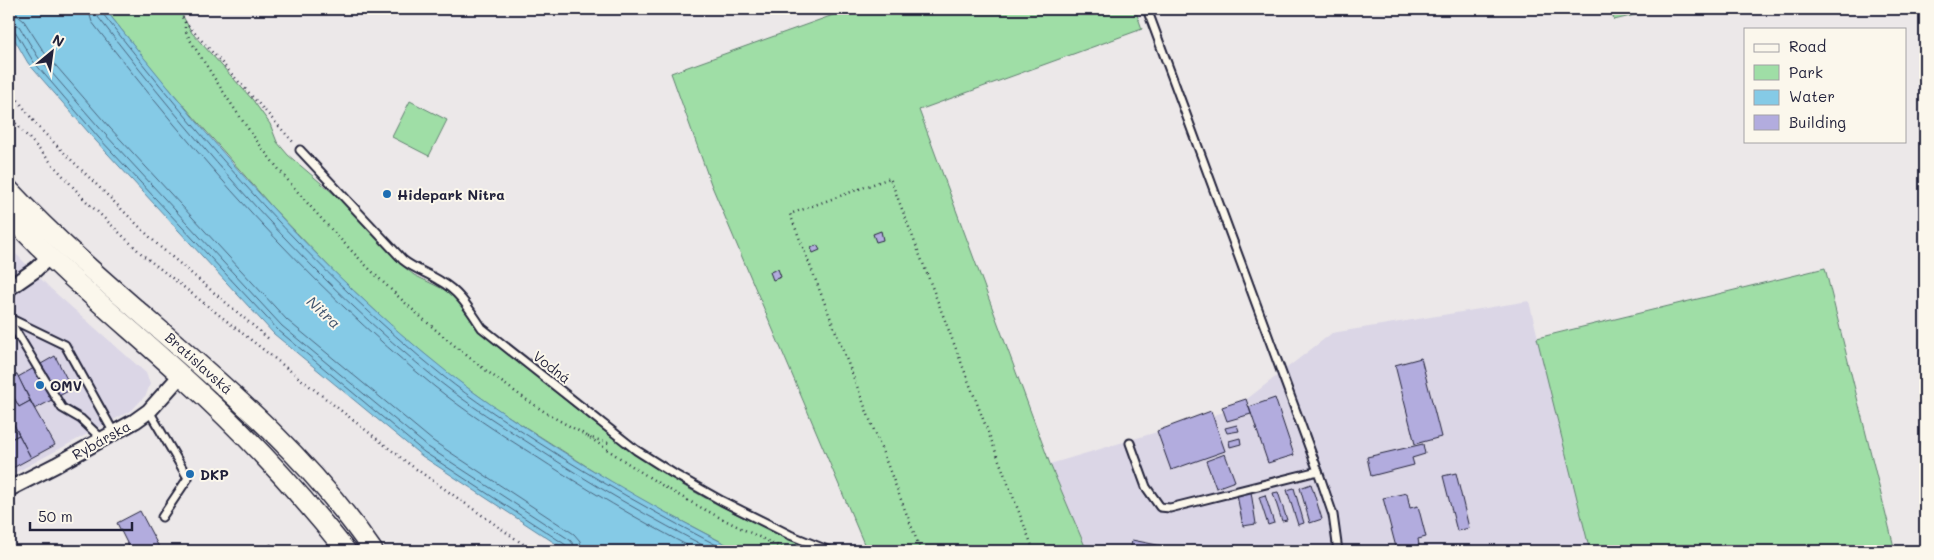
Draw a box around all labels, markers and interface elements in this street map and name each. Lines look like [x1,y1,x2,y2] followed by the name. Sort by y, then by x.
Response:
[28,28,78,78] north arrow
[1744,28,1906,142] legend
[49,29,68,51] text: N
[1789,36,1826,56] text: Road
[1789,62,1823,82] text: Park
[1789,86,1835,106] text: Water
[1789,112,1846,132] text: Building
[397,185,505,204] place label: Hidepark Nitra
[381,188,393,200] marker: Hidepark Nitra
[303,291,345,333] water label: Nitra
[161,328,237,398] street label: Bratislavská
[529,346,575,388] street label: Vodná
[50,376,82,395] place label: OMV
[34,379,46,391] marker: OMV
[68,416,134,464] street label: Rybárska
[200,465,229,484] place label: DKP
[184,468,196,480] marker: DKP
[30,500,132,532] scale bar
[38,506,73,526] text: 50 m

